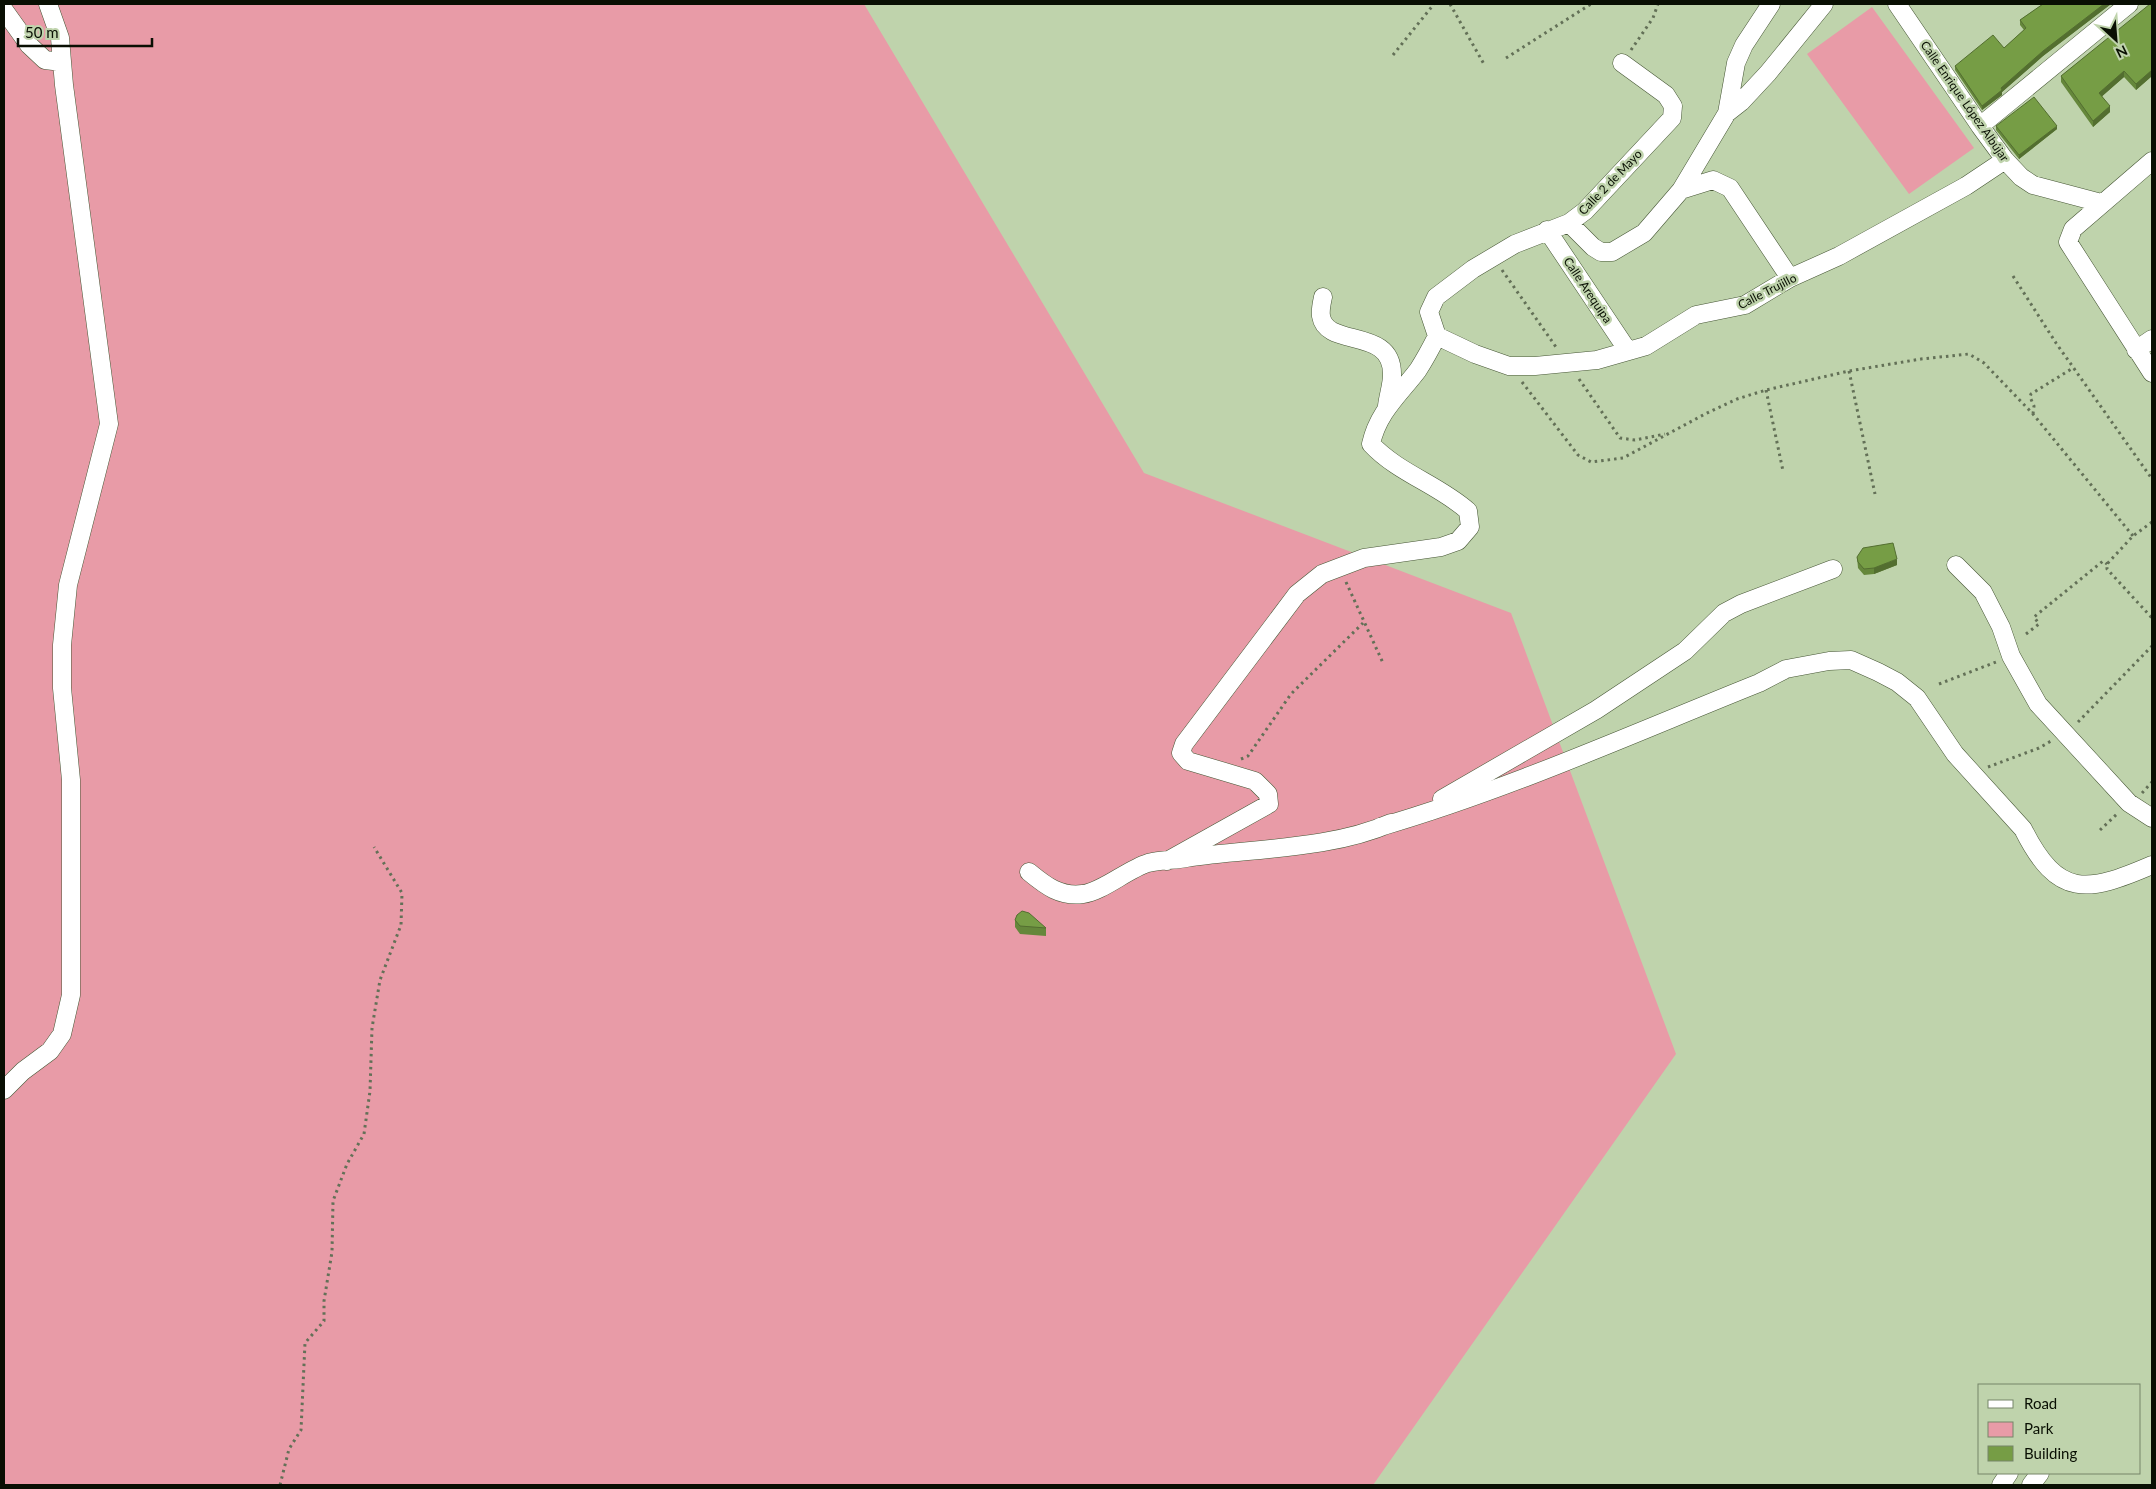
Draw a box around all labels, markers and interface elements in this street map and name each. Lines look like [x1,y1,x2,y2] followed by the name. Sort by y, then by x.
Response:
[18,15,151,47] scale bar
[2091,15,2141,65] north arrow
[25,23,59,41] text: 50 m
[1918,38,2013,165] street label: Calle Enrique López Albújar
[2113,42,2130,62] text: N
[1575,146,1645,218] street label: Calle 2 de Mayo
[1560,254,1616,326] street label: Calle Arequipa
[1735,270,1799,312] street label: Calle Trujillo
[1978,1384,2141,1474] legend
[2024,1394,2057,1412] text: Road
[2024,1419,2054,1437] text: Park
[2024,1444,2077,1462] text: Building

